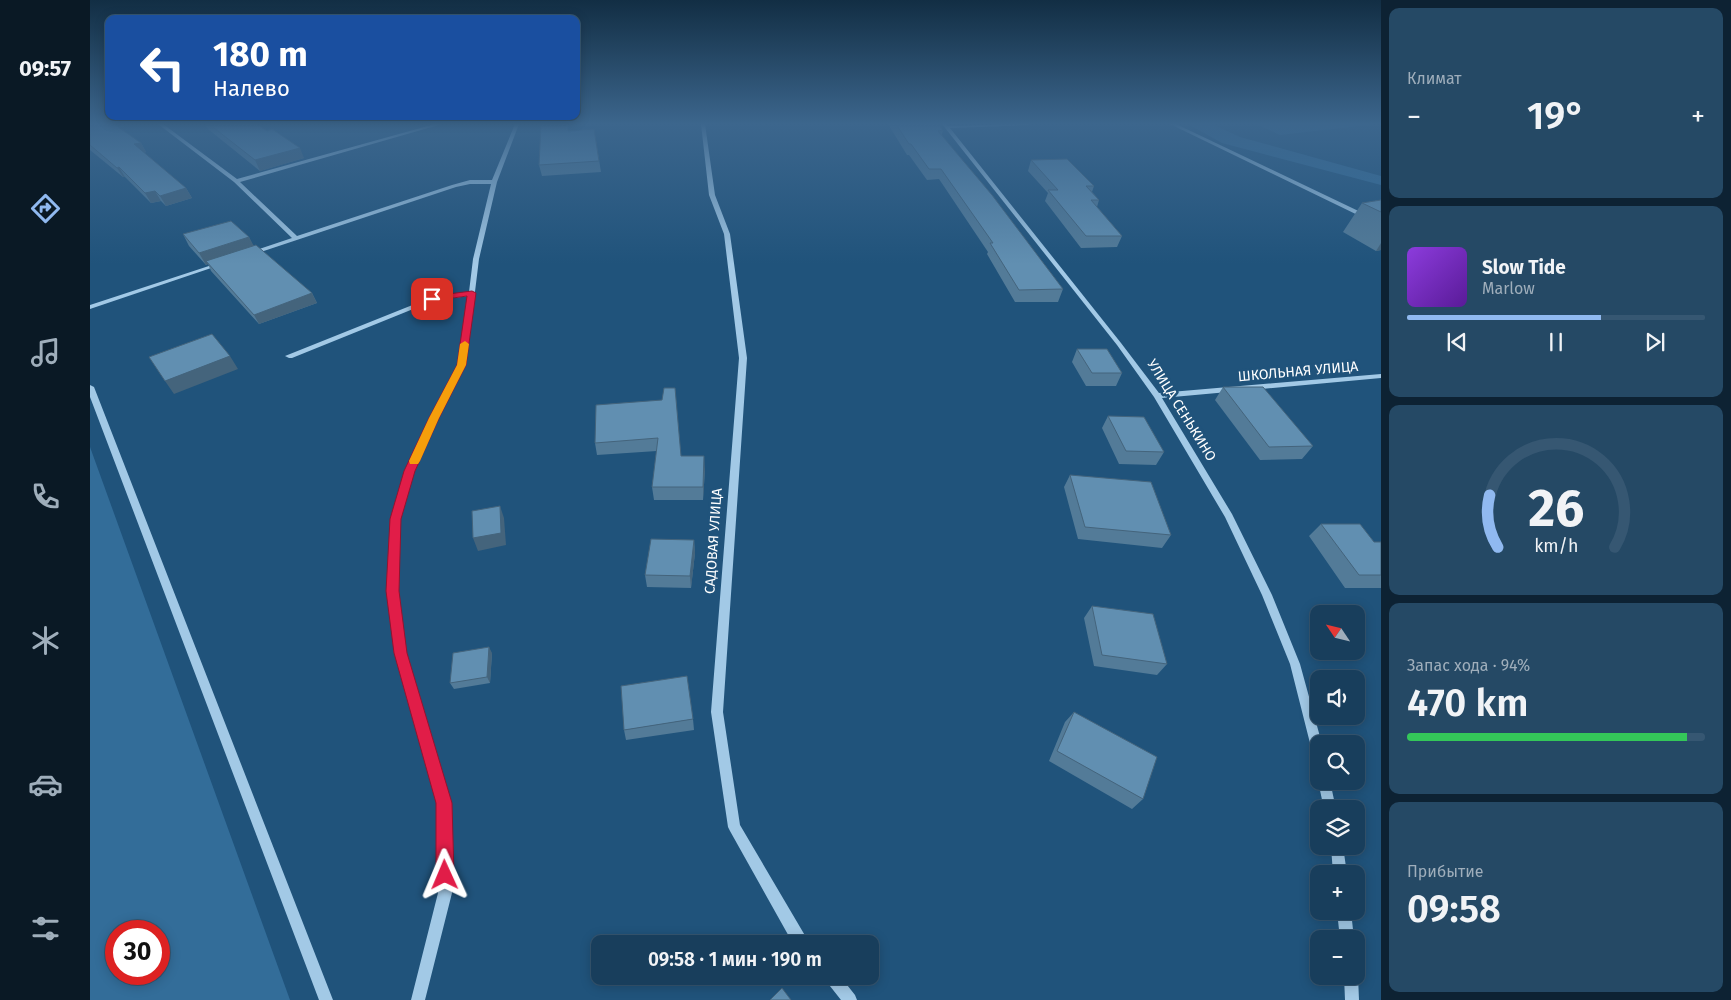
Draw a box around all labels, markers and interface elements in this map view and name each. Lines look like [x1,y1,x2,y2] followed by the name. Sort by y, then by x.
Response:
[213,33,308,75] text: 180 m
[130,35,195,100] icon: left
[19,55,71,82] text: 09:57
[1407,69,1462,88] text: Климат
[213,75,290,102] text: Налево
[1527,93,1585,139] text: 19°
[1407,100,1421,133] text: −
[1691,100,1705,133] text: +
[28,191,63,226] icon: directions
[1482,256,1566,279] text: Slow Tide
[411,278,453,320] pin
[1482,279,1535,298] text: Marlow
[418,285,446,313] icon: arrive
[1443,328,1471,356] icon: previous
[1542,328,1570,356] icon: pause
[1641,328,1669,356] icon: next
[28,335,63,370] icon: music
[1143,356,1220,464] street label: УЛИЦА СЕНЬКИНО
[1237,358,1359,385] street label: ШКОЛЬНАЯ УЛИЦА
[1528,477,1584,540] text: 26
[28,479,63,514] icon: phone
[701,488,726,595] street label: САДОВАЯ УЛИЦА
[1534,535,1578,557] text: km/h
[1310,605,1365,660] north arrow
[1310,605,1365,985] map controls
[28,623,63,658] icon: climate
[1407,656,1530,675] text: Запас хода · 94%
[1310,670,1365,725] button: sound
[1407,680,1528,726] text: 470 km
[1310,735,1365,790] button: search
[28,767,63,802] icon: car
[1310,800,1365,855] button: layers
[418,848,470,900] position arrow
[1407,862,1483,881] text: Прибытие
[1310,865,1365,920] button: +
[1407,886,1501,932] text: 09:58
[28,911,63,946] icon: filters
[105,920,170,985] speed limit sign: 30
[1310,930,1365,985] button: −
[648,948,822,971] text: 09:58 · 1 мин · 190 m

